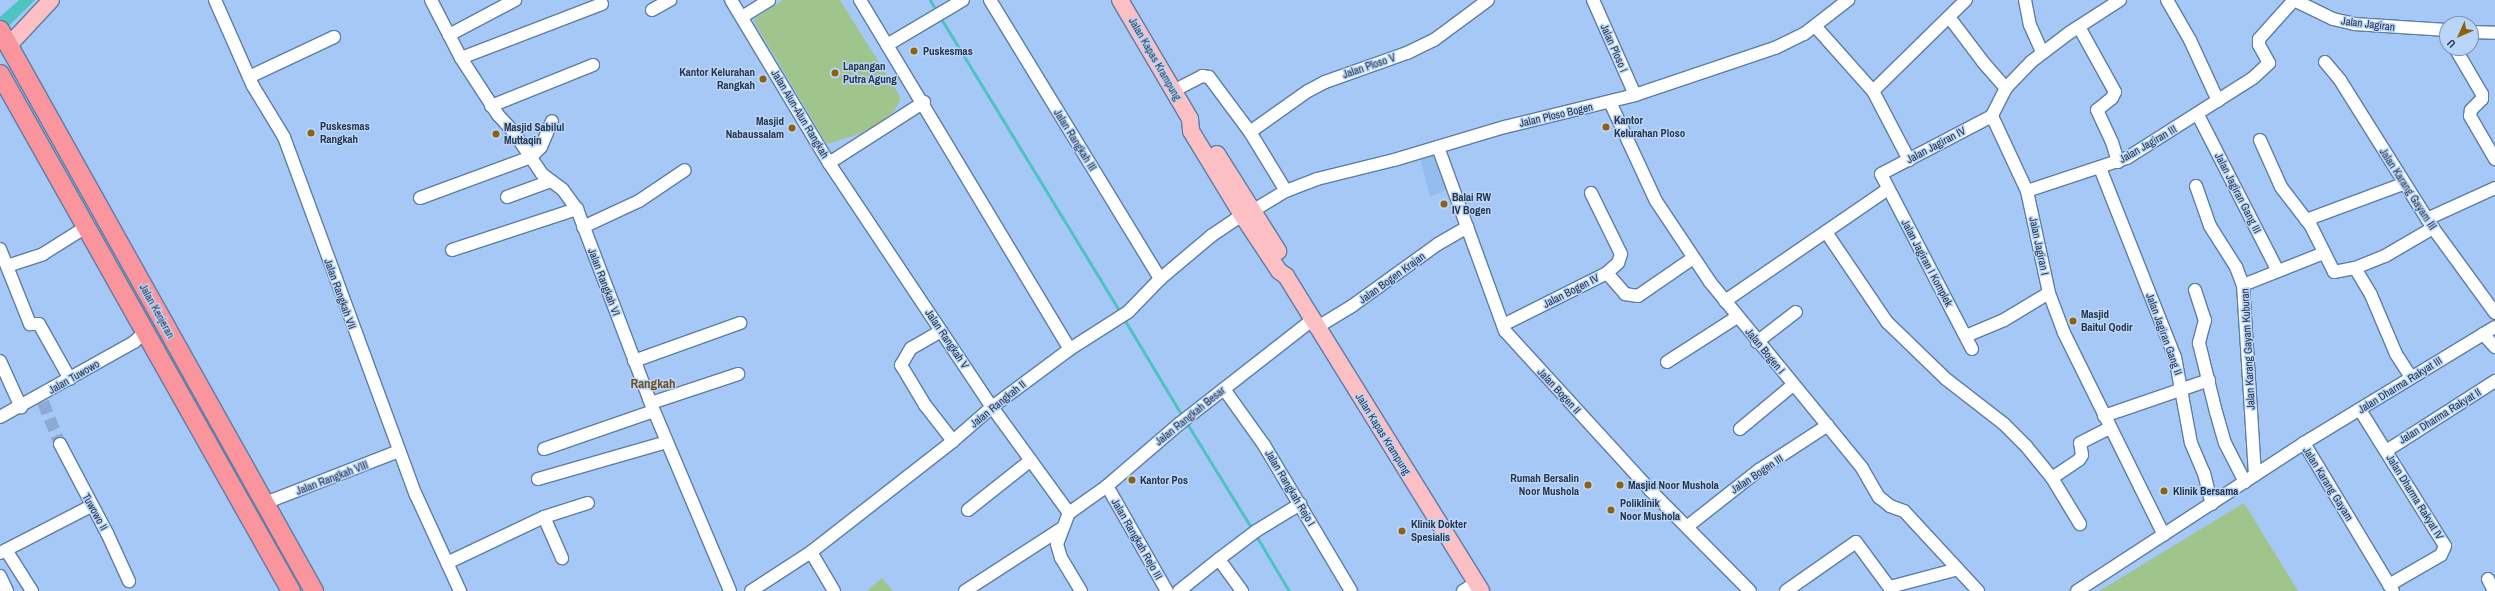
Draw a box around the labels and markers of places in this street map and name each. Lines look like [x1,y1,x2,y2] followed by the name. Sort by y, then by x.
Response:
[923,44,973,58] place label: Puskesmas
[908,45,920,57] marker: Puskesmas
[843,60,897,86] place label: Lapangan Putra Agung
[679,66,755,92] place label: Kantor Kelurahan Rangkah
[830,68,840,78] marker: Lapangan Putra Agung
[758,74,768,84] marker: Kantor Kelurahan Rangkah
[1614,114,1685,140] place label: Kantor Kelurahan Ploso
[726,115,784,141] place label: Masjid Nabaussalam
[320,120,370,146] place label: Puskesmas Rangkah
[504,121,564,147] place label: Masjid Sabilul Muttaqin
[1601,122,1611,132] marker: Kantor Kelurahan Ploso
[787,123,797,133] marker: Masjid Nabaussalam
[305,127,317,139] marker: Puskesmas Rangkah
[491,129,501,139] marker: Masjid Sabilul Muttaqin
[1452,191,1491,217] place label: Balai RW IV Bogen
[1439,199,1449,209] marker: Balai RW IV Bogen
[2081,308,2133,334] place label: Masjid Baitul Qodir
[2068,316,2078,326] marker: Masjid Baitul Qodir
[1510,472,1579,498] place label: Rumah Bersalin Noor Mushola
[1140,473,1188,487] place label: Kantor Pos
[1127,475,1137,485] marker: Kantor Pos
[1628,478,1719,492] place label: Masjid Noor Mushola
[1582,479,1594,491] marker: Rumah Bersalin Noor Mushola
[1615,480,1625,490] marker: Masjid Noor Mushola
[2173,484,2238,498] place label: Klinik Bersama
[2158,485,2170,497] marker: Klinik Bersama
[1620,497,1680,523] place label: Poliklinik Noor Mushola
[1605,504,1617,516] marker: Poliklinik Noor Mushola
[1411,518,1467,544] place label: Klinik Dokter Spesialis
[1396,525,1408,537] marker: Klinik Dokter Spesialis

